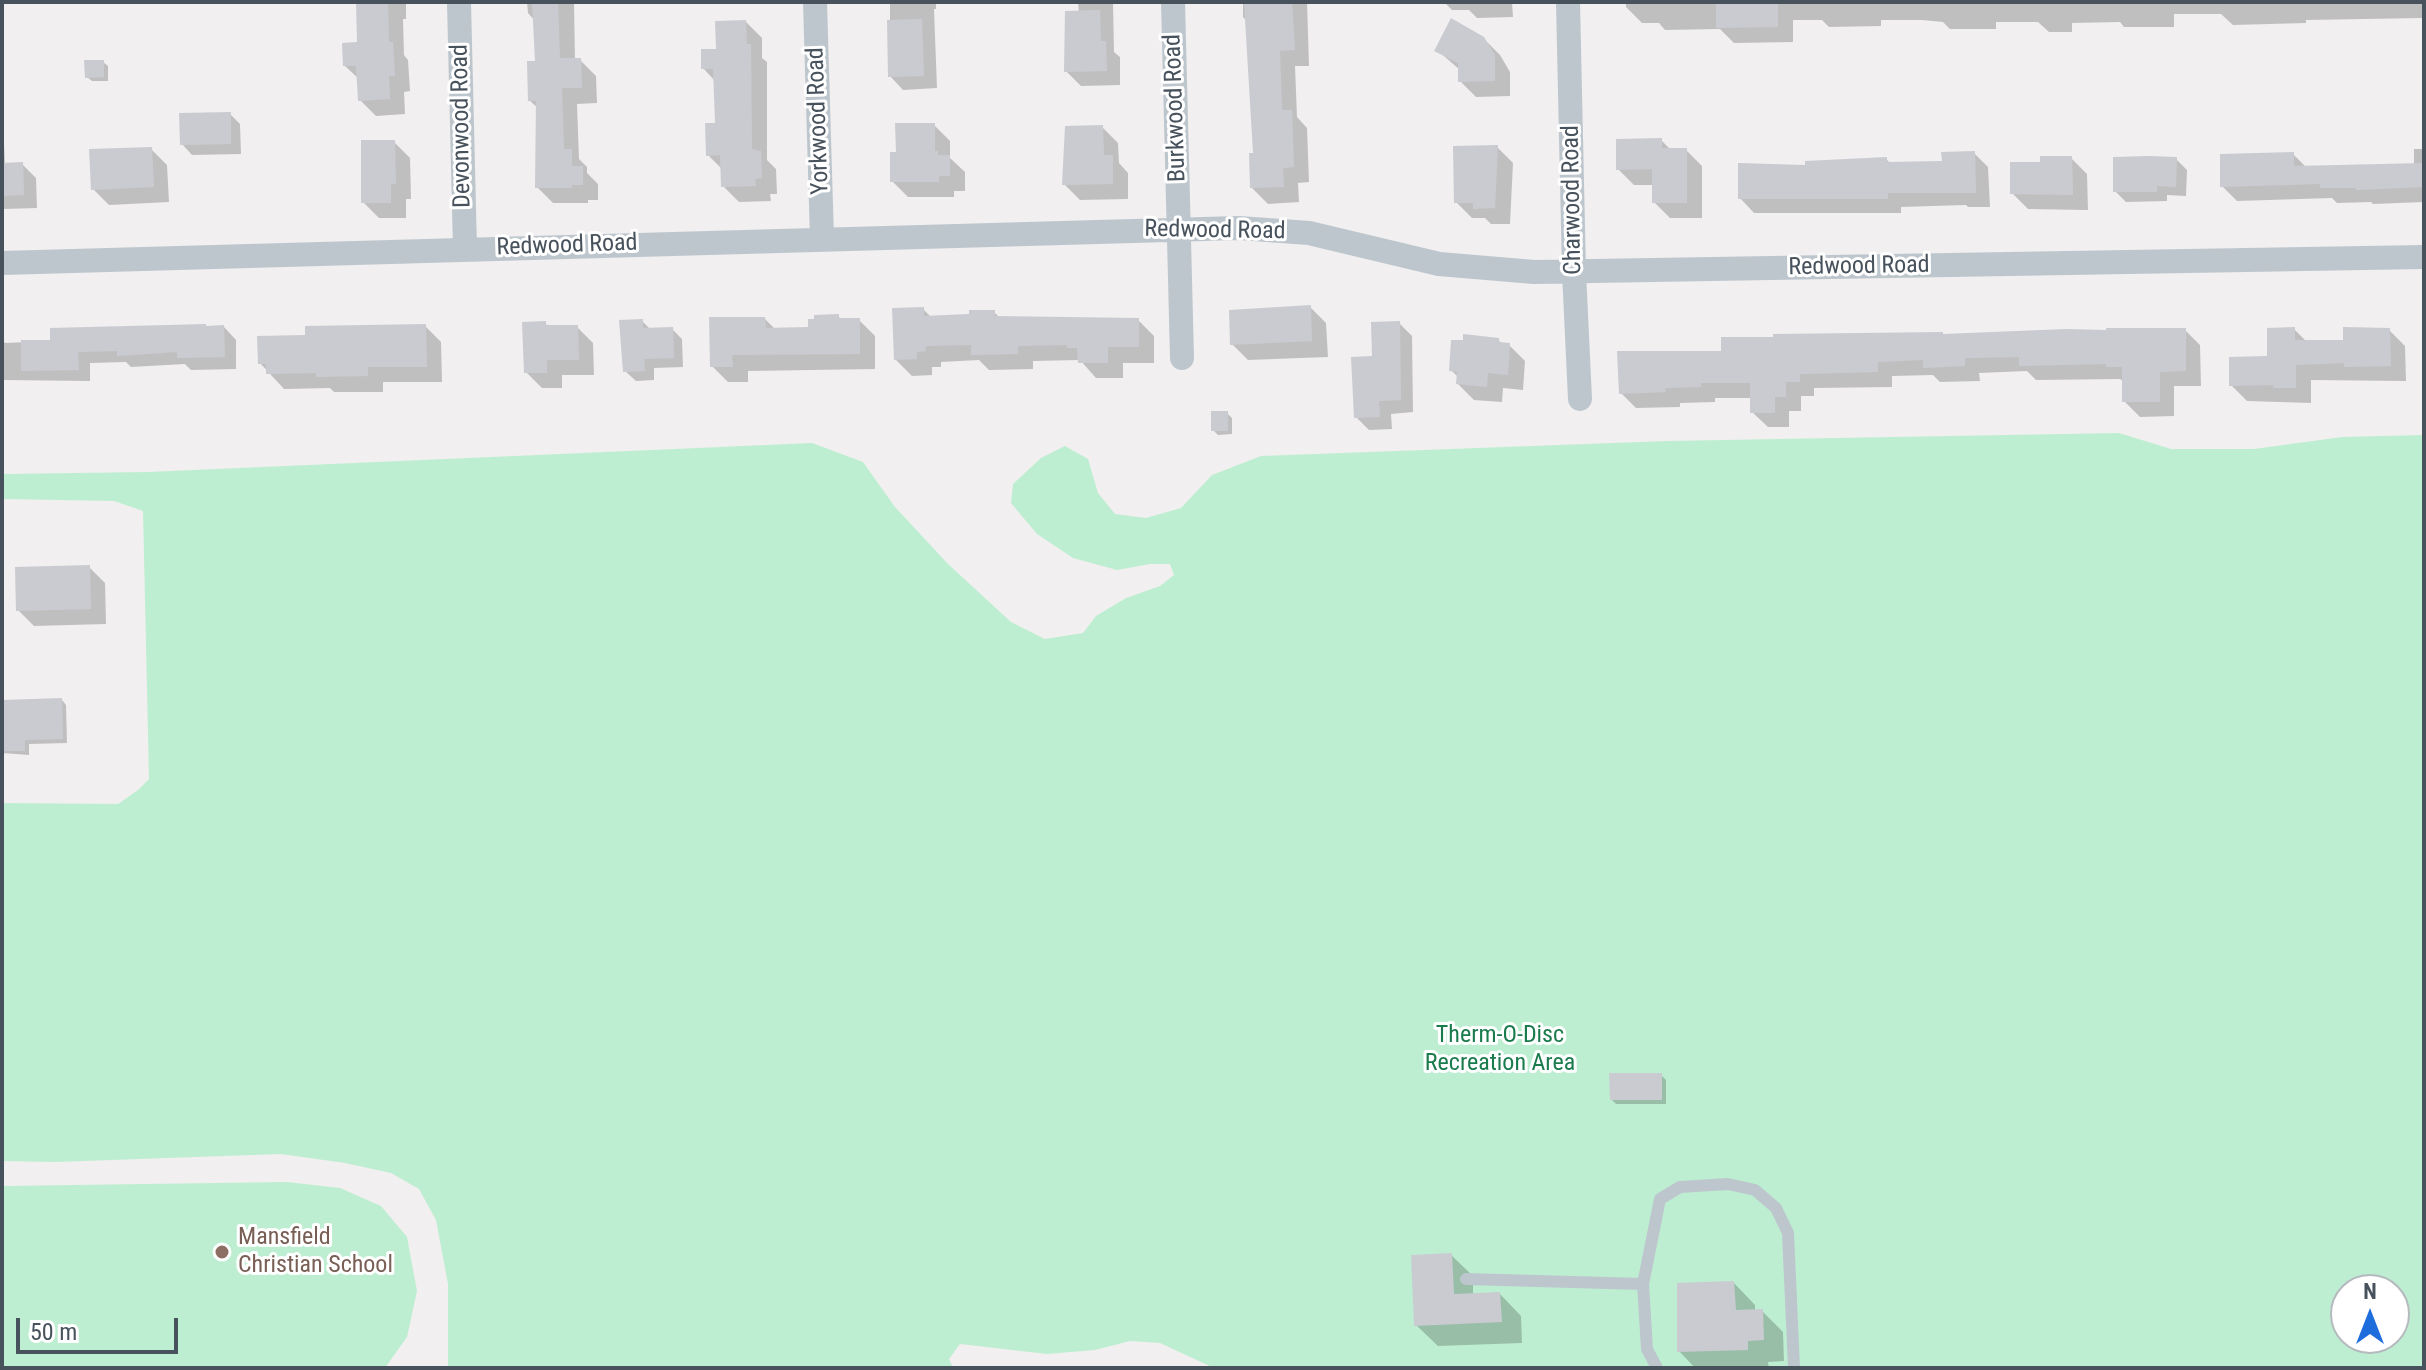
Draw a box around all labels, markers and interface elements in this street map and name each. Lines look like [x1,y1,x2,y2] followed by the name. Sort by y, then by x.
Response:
[1159,33,1193,183] street label: Burkwood Road
[446,44,478,208] street label: Devonwood Road
[802,47,836,195] street label: Yorkwood Road
[1557,125,1589,275] street label: Charwood Road
[1144,215,1286,247] street label: Redwood Road
[496,229,638,263] street label: Redwood Road
[1788,251,1930,283] street label: Redwood Road
[1425,1022,1575,1078] park label: Therm-O-Disc Recreation Area
[238,1224,393,1280] place label: Mansfield Christian School
[213,1243,231,1261] marker: Mansfield Christian School
[2330,1274,2410,1354] north arrow
[2363,1279,2377,1304] text: N
[20,1302,182,1352] scale bar
[30,1318,77,1346] text: 50 m

